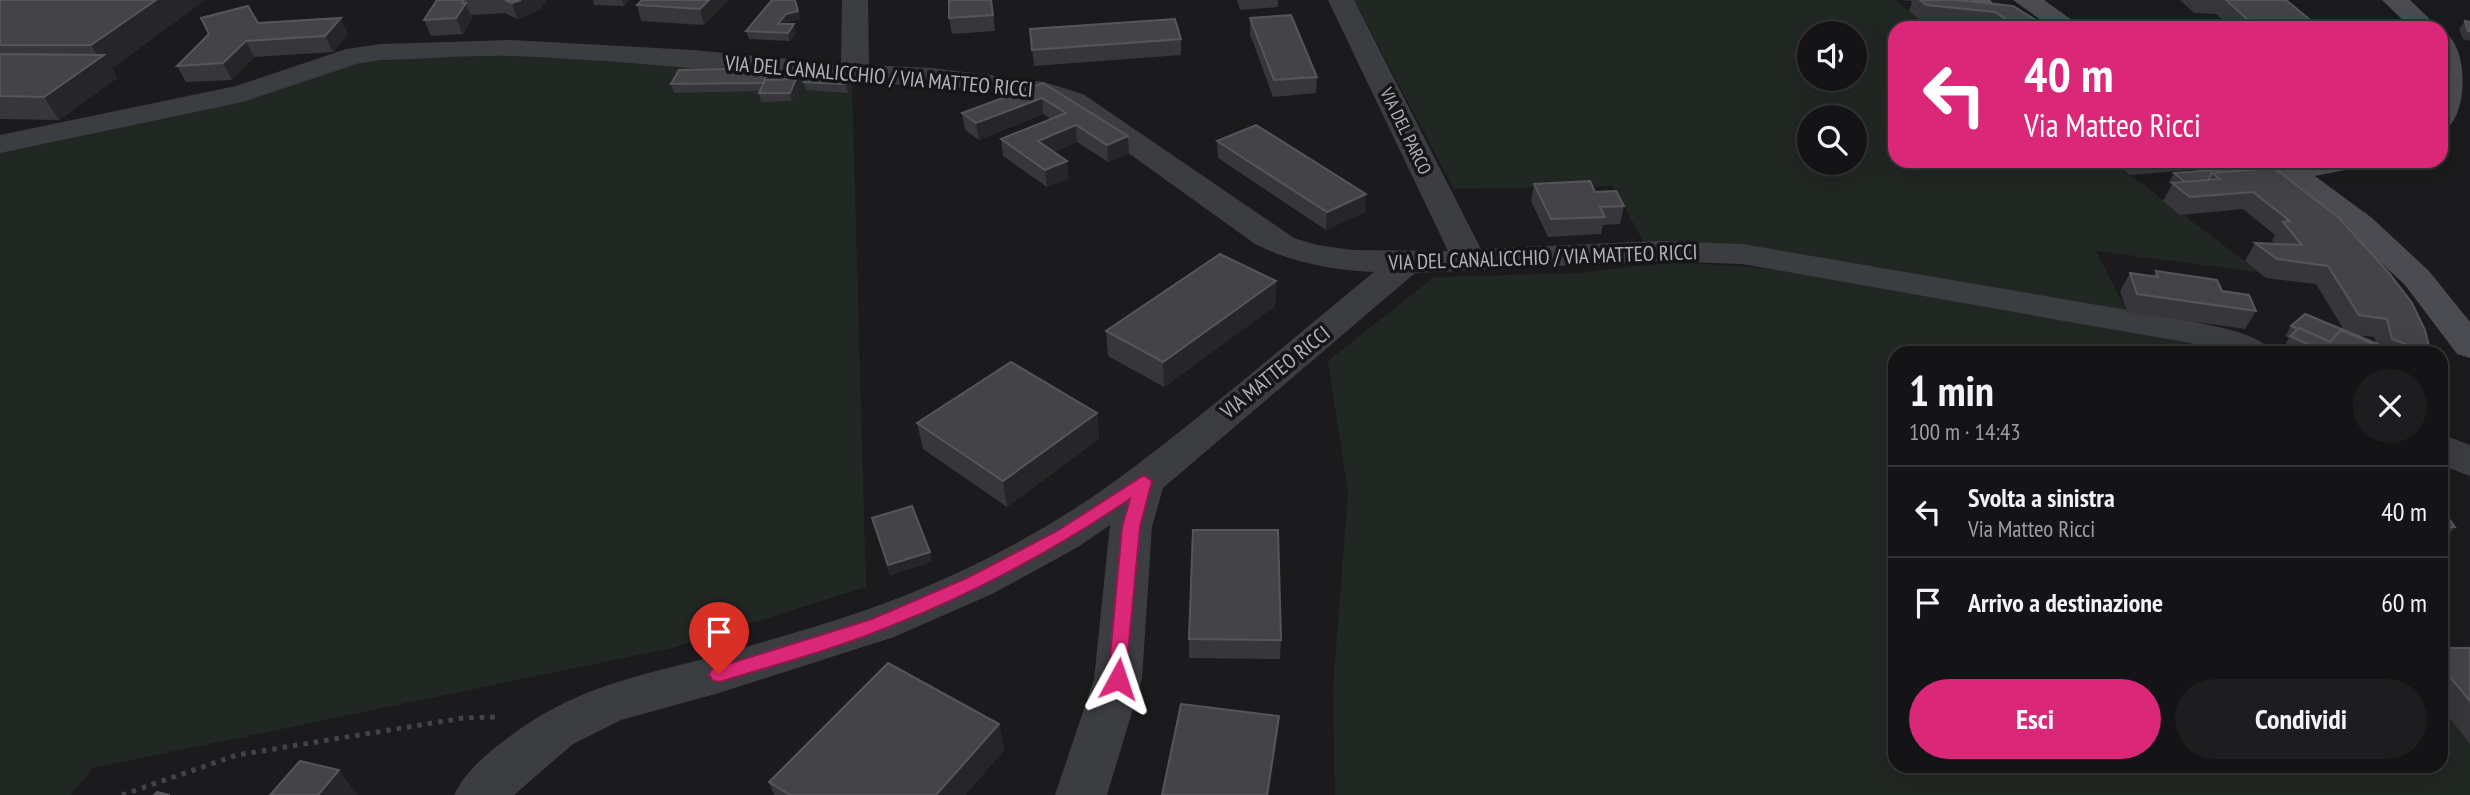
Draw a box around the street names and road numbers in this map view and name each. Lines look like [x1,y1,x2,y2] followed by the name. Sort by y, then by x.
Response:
[723,49,1034,103] street label: VIA DEL CANALICCHIO / VIA MATTEO RICCI
[1375,83,1437,178] street label: VIA DEL PARCO
[1387,238,1698,276] street label: VIA DEL CANALICCHIO / VIA MATTEO RICCI
[1214,320,1335,425] street label: VIA MATTEO RICCI

